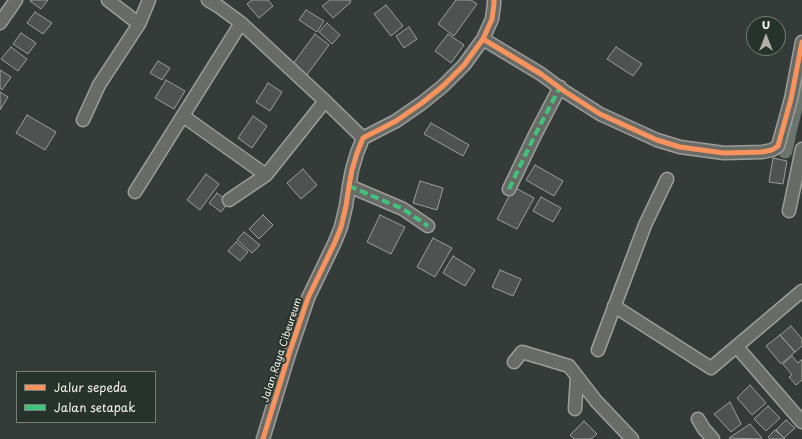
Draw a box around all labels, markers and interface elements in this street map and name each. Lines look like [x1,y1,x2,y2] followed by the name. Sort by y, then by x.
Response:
[746,16,786,56] north arrow
[762,16,770,33] text: U
[259,296,305,404] street label: Jalan Raya Cibeureum
[16,371,156,423] legend
[54,378,127,396] text: Jalur sepeda
[54,398,136,416] text: Jalan setapak

